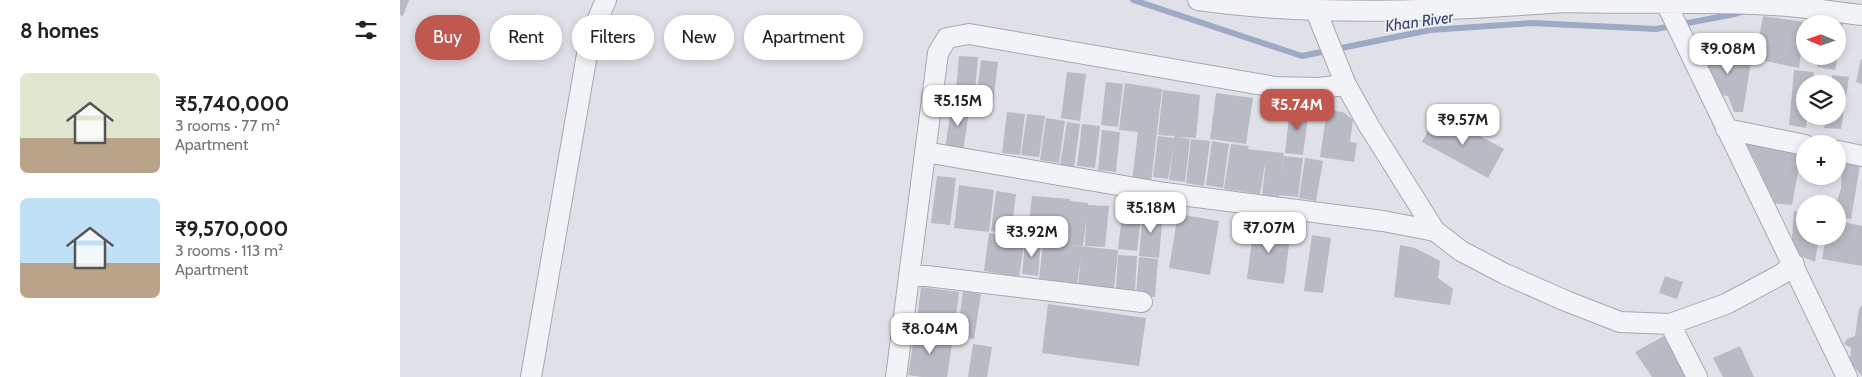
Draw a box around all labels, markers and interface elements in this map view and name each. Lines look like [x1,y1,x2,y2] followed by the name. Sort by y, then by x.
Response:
[1384,7,1455,36] water label: Khan River
[415,15,480,60] chip: Buy
[490,15,562,60] chip: Rent
[572,15,654,60] chip: Filters
[664,15,734,60] chip: New
[744,15,863,60] chip: Apartment
[1796,15,1846,65] north arrow
[1796,15,1846,245] map controls
[352,16,380,44] icon: filters
[20,18,99,43] text: 8 homes
[1687,32,1769,75] pin: ₹9.08M
[1700,39,1756,58] text: ₹9.08M
[1796,75,1846,125] button: layers
[917,84,999,127] pin: ₹5.15M
[1256,88,1338,131] pin: ₹5.74M
[175,91,289,116] text: ₹5,740,000
[934,91,982,110] text: ₹5.15M
[60,93,120,153] icon: home
[1271,95,1323,114] text: ₹5.74M
[1422,104,1504,146] pin: ₹9.57M
[1438,110,1488,129] text: ₹9.57M
[175,116,280,135] text: 3 rooms · 77 m²
[175,135,248,154] text: Apartment
[1796,135,1846,185] button: +
[1110,192,1192,234] pin: ₹5.18M
[1796,195,1846,245] button: −
[1126,198,1176,217] text: ₹5.18M
[1228,212,1310,254] pin: ₹7.07M
[175,216,288,241] text: ₹9,570,000
[991,216,1073,258] pin: ₹3.92M
[60,218,120,278] icon: home
[1243,218,1295,237] text: ₹7.07M
[1006,222,1058,241] text: ₹3.92M
[175,241,283,260] text: 3 rooms · 113 m²
[175,260,248,279] text: Apartment
[889,312,971,355] pin: ₹8.04M
[902,319,958,338] text: ₹8.04M

